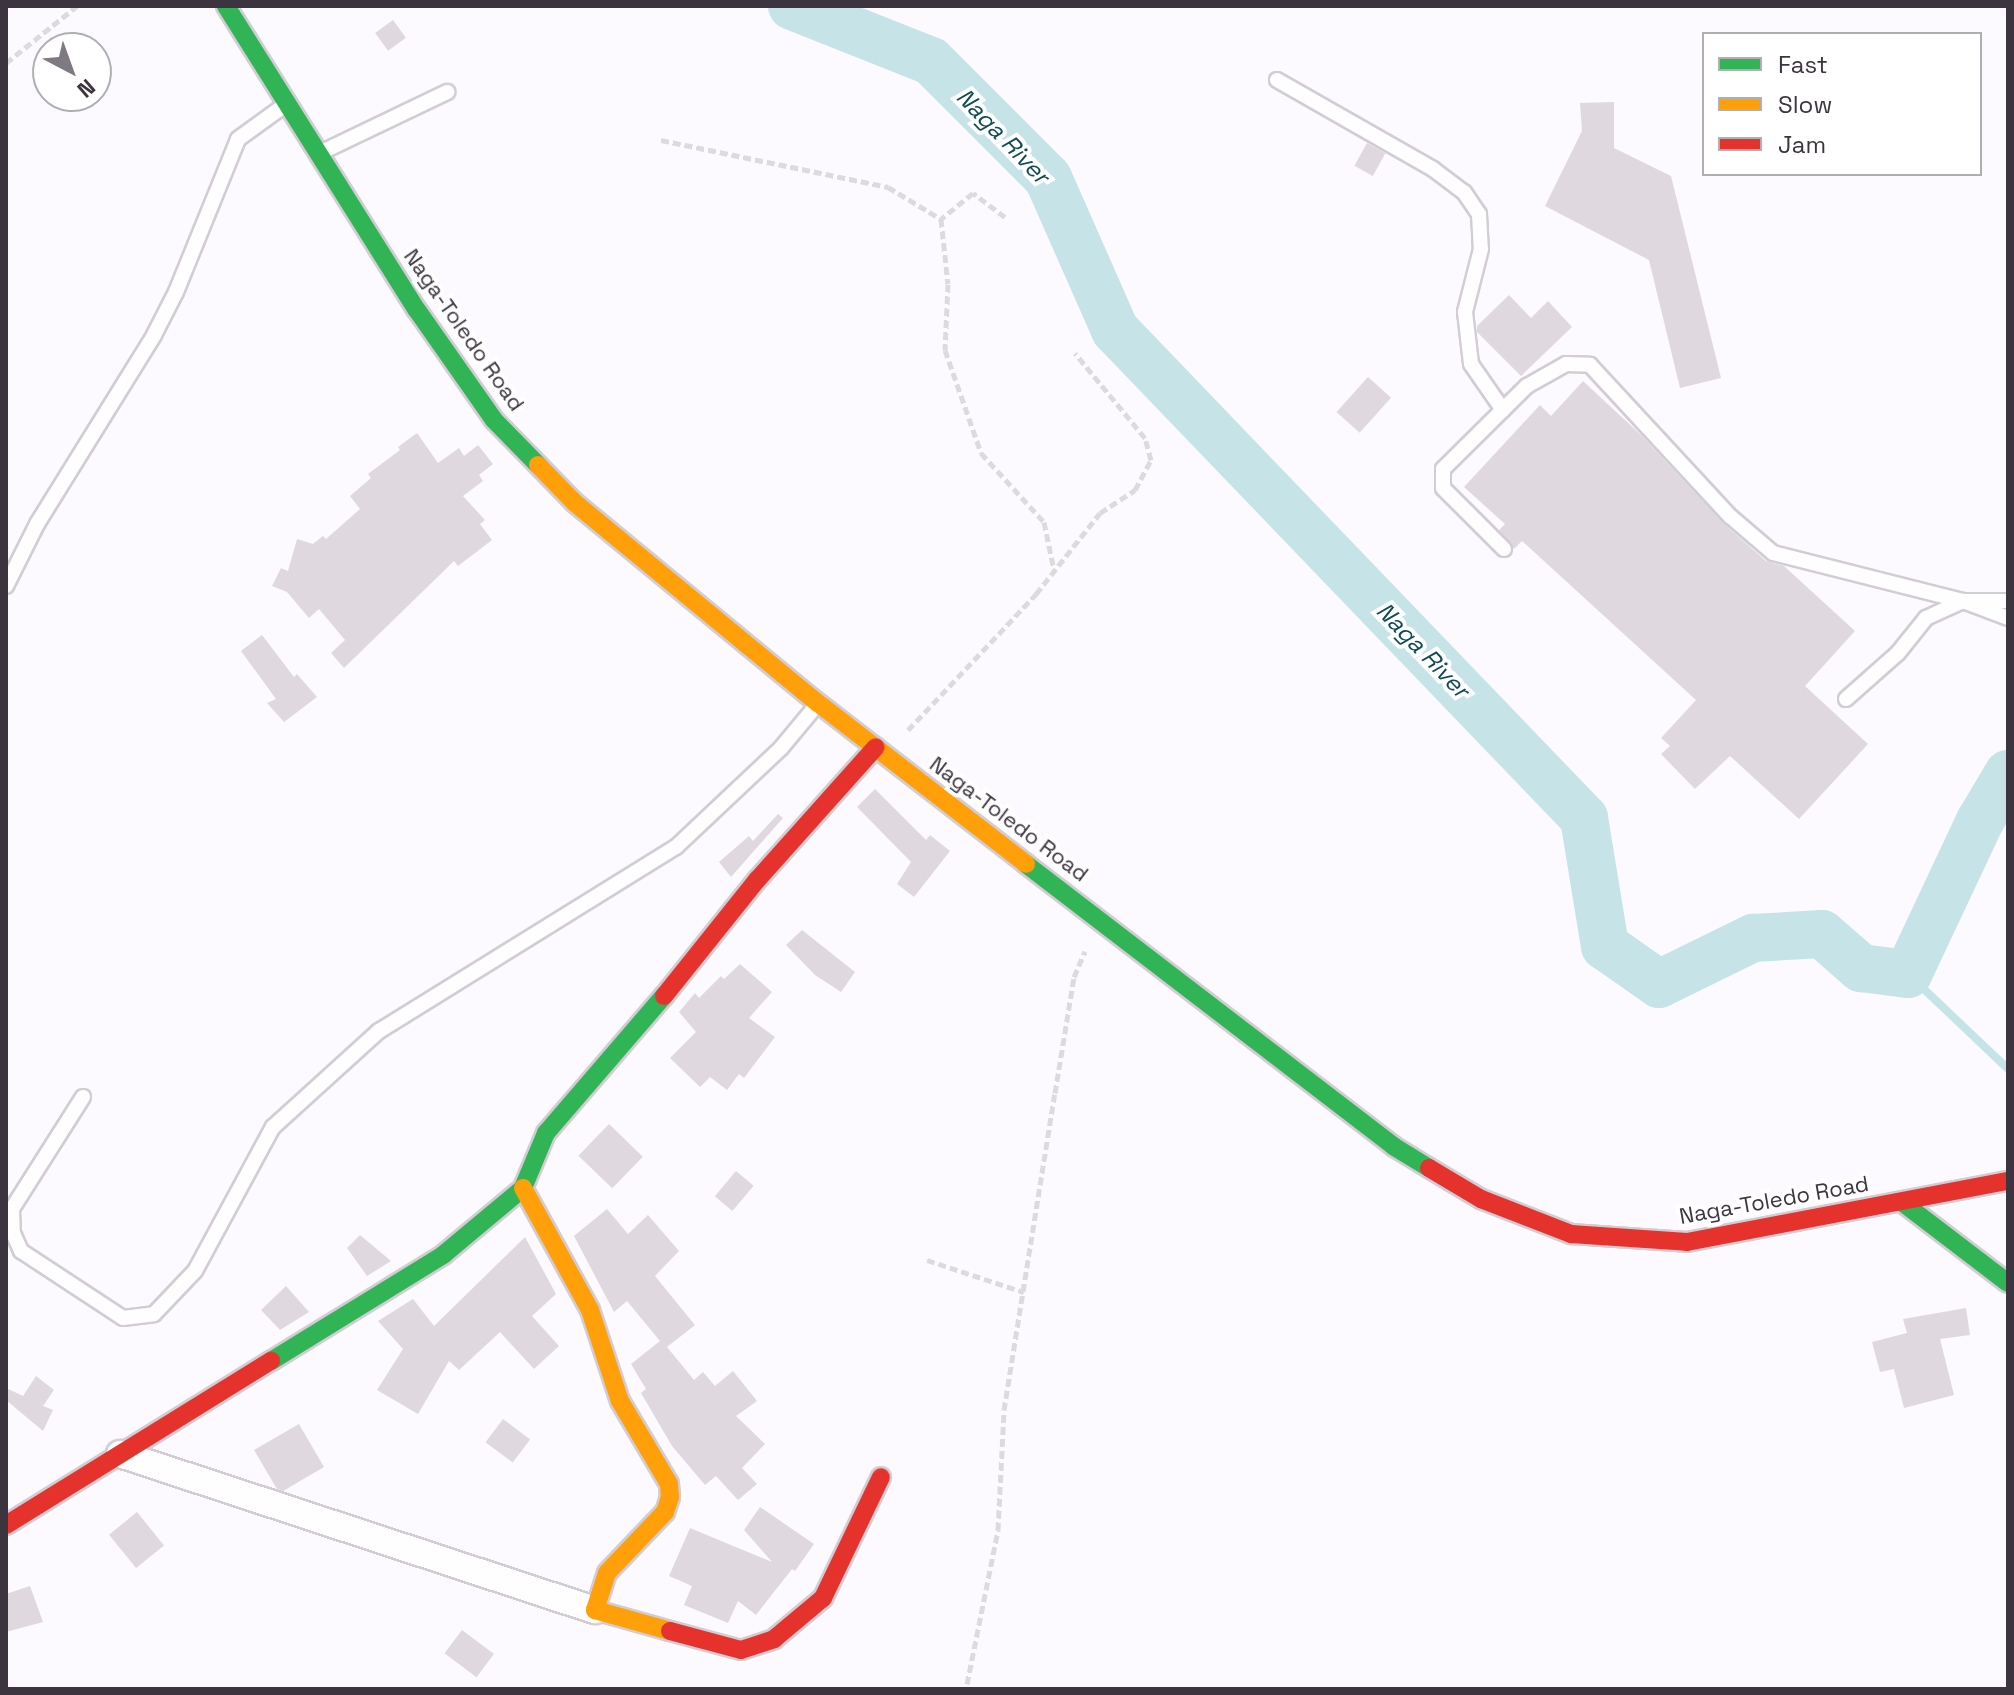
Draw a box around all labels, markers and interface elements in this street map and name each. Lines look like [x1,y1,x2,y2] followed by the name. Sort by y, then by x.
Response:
[32,32,112,112] north arrow
[1702,32,1982,176] legend
[1778,49,1828,80] text: Fast
[72,73,101,104] text: N
[950,82,1056,190] water label: Naga River
[1778,89,1832,120] text: Slow
[1778,129,1826,160] text: Jam
[398,244,530,416] street label: Naga-Toledo Road
[1370,596,1476,704] water label: Naga River
[924,751,1094,887] street label: Naga-Toledo Road
[1677,1170,1871,1230] street label: Naga-Toledo Road

